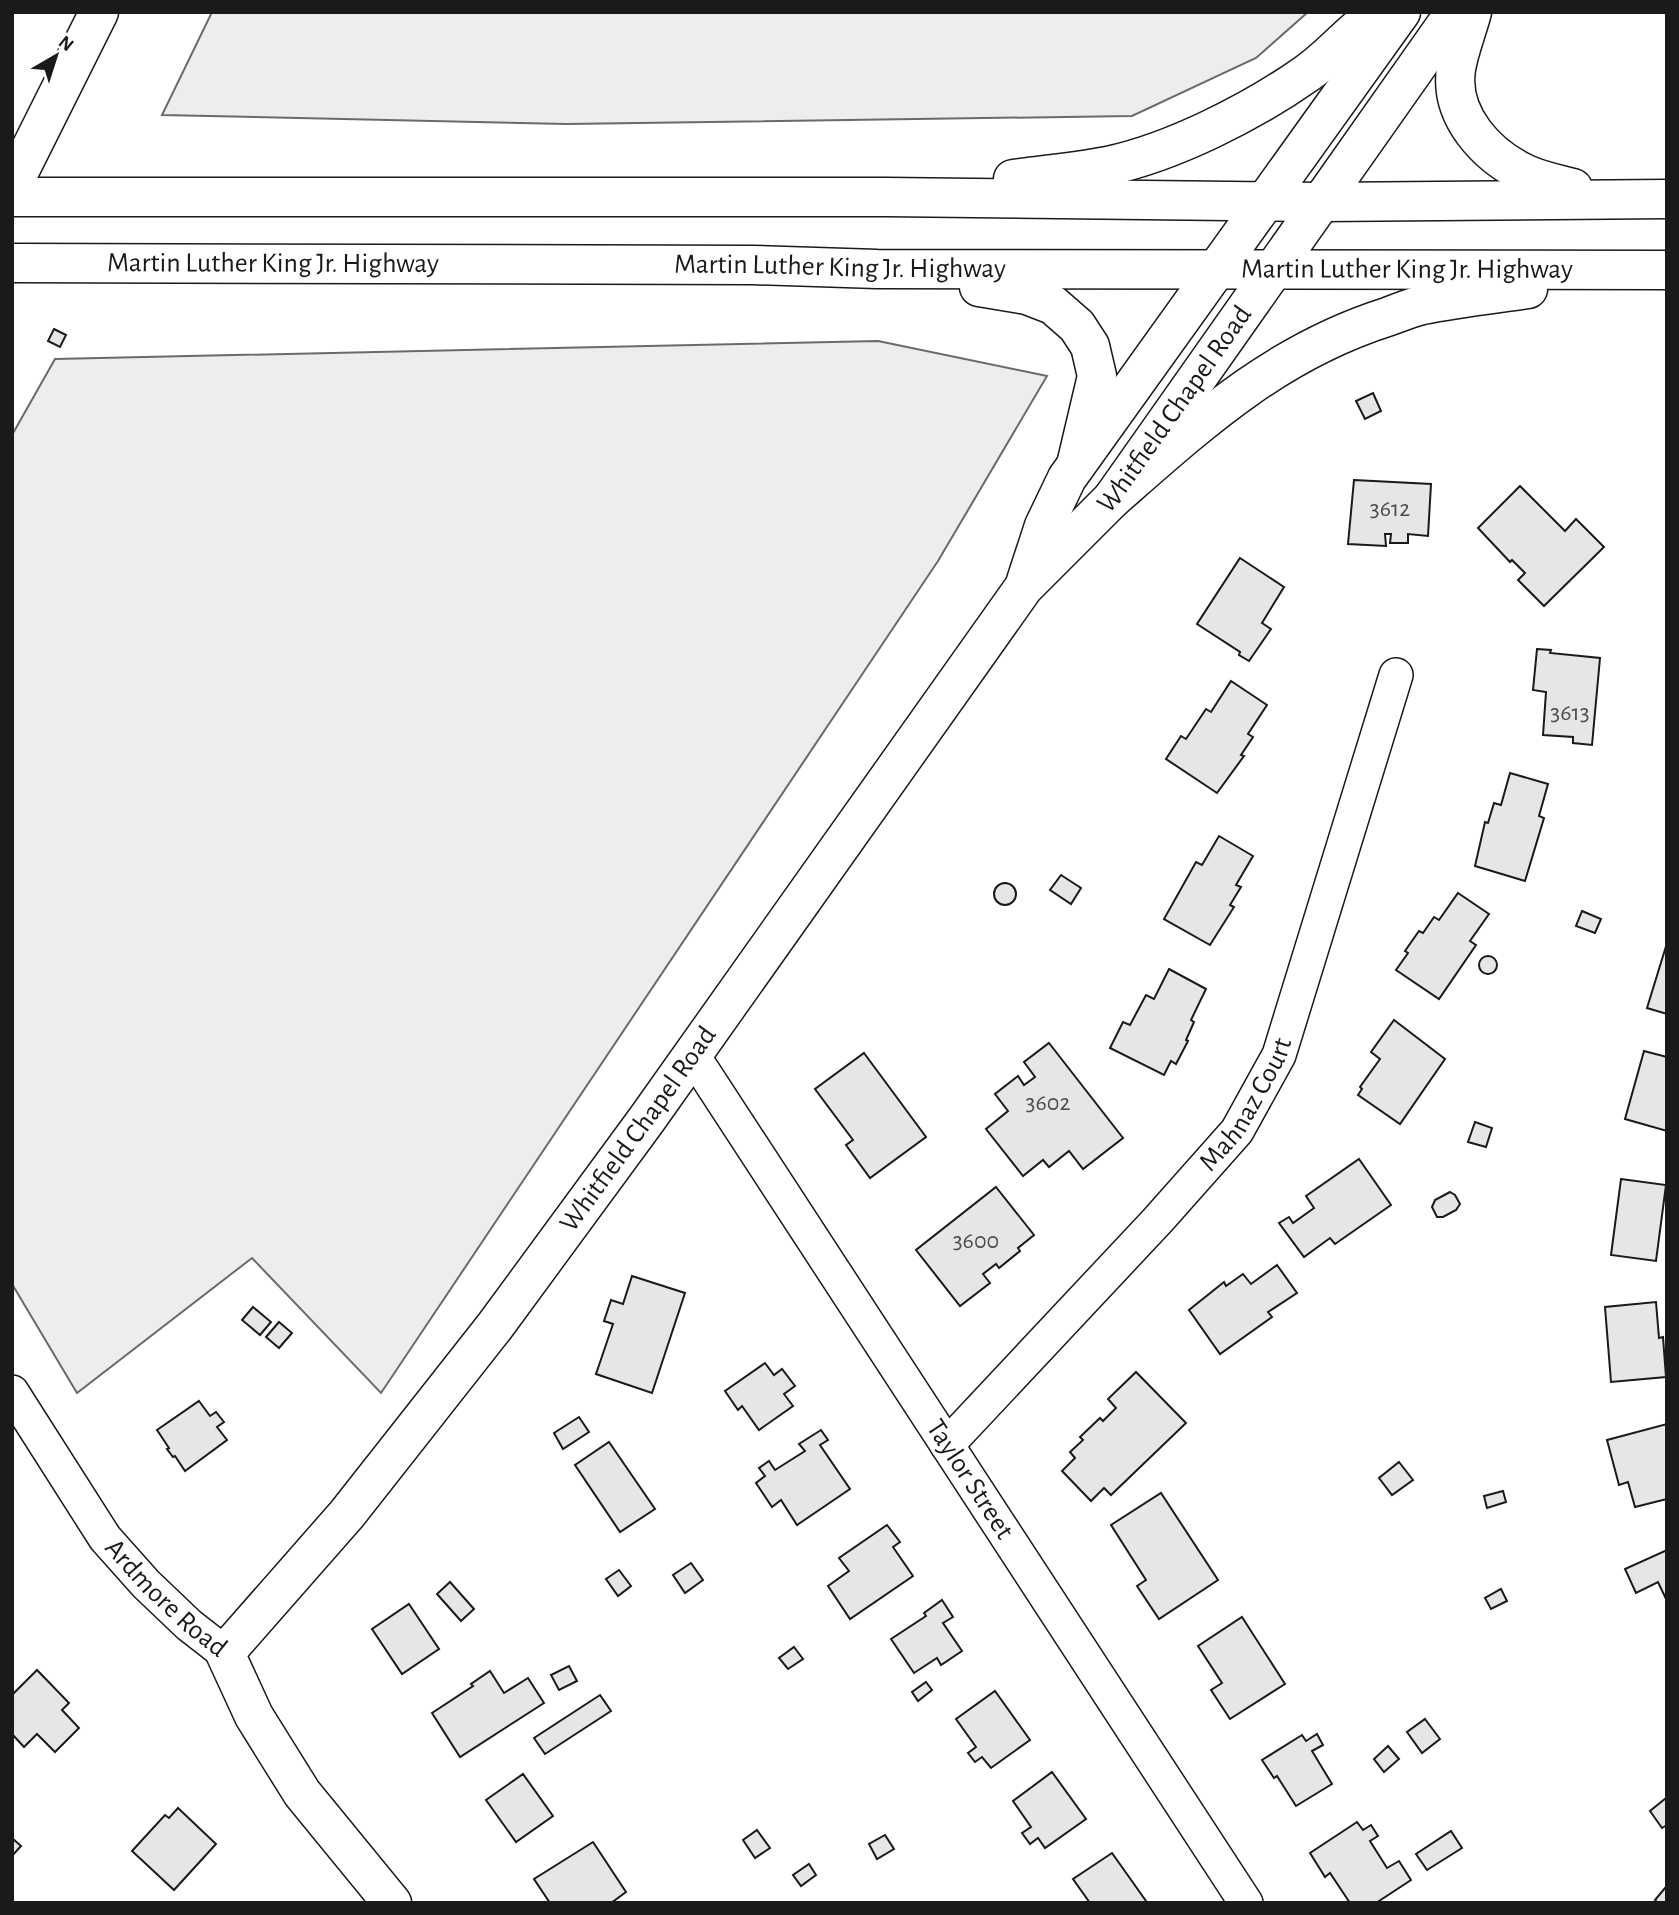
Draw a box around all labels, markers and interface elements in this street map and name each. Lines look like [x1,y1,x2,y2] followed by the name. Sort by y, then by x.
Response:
[21,21,91,91] north arrow
[55,32,77,55] text: N
[107,249,439,278] street label: Martin Luther King Jr. Highway
[674,251,1006,283] street label: Martin Luther King Jr. Highway
[1241,255,1573,284] street label: Martin Luther King Jr. Highway
[1092,301,1257,519] street label: Whitfield Chapel Road
[1370,497,1410,521] house number: 3612
[1550,701,1590,725] house number: 3613
[555,1021,722,1237] street label: Whitfield Chapel Road
[1194,1035,1297,1177] street label: Mahnaz Court
[1026,1091,1070,1115] house number: 3602
[953,1229,999,1253] house number: 3600
[921,1415,1019,1544] street label: Taylor Street
[99,1534,232,1663] street label: Ardmore Road

